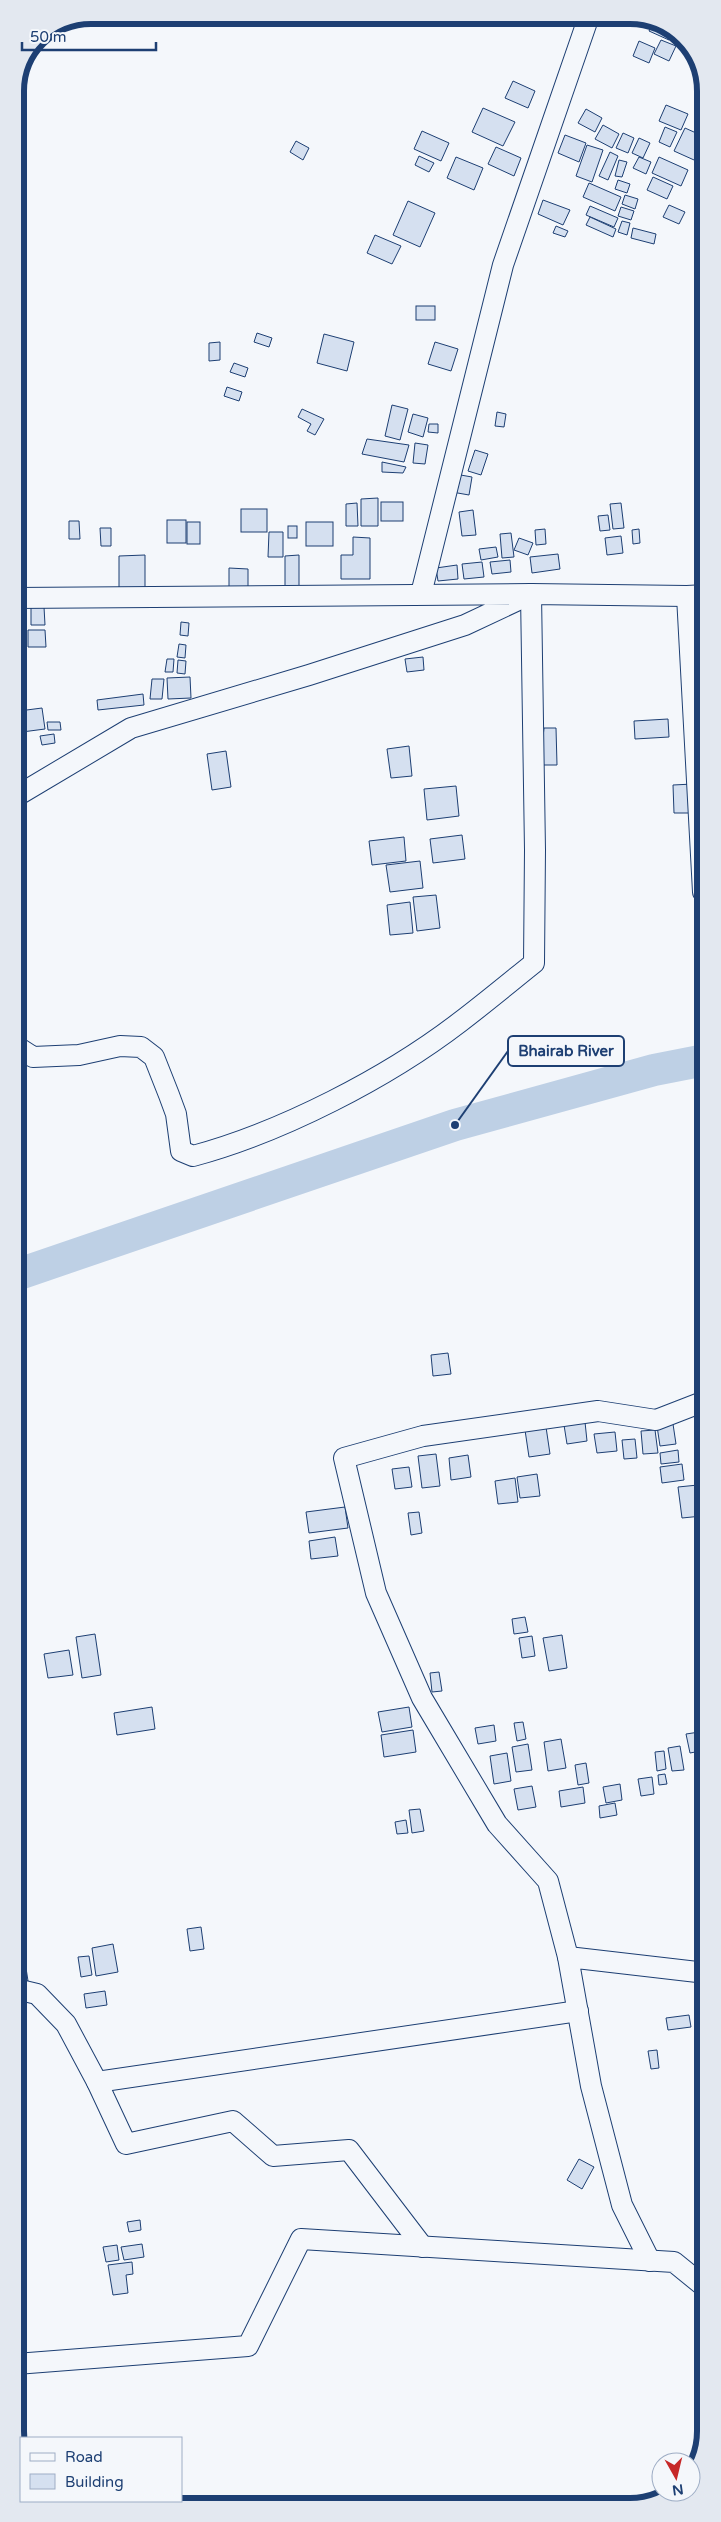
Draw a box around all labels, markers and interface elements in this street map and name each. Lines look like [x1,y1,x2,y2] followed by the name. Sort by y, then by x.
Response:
[22,20,156,52] scale bar
[30,28,67,46] text: 50 m
[508,1036,624,1066] callout: Bhairab River
[518,1042,614,1060] text: Bhairab River
[20,2437,182,2502] legend
[65,2448,103,2466] text: Road
[651,2452,701,2502] north arrow
[65,2473,124,2491] text: Building
[671,2480,684,2499] text: N

